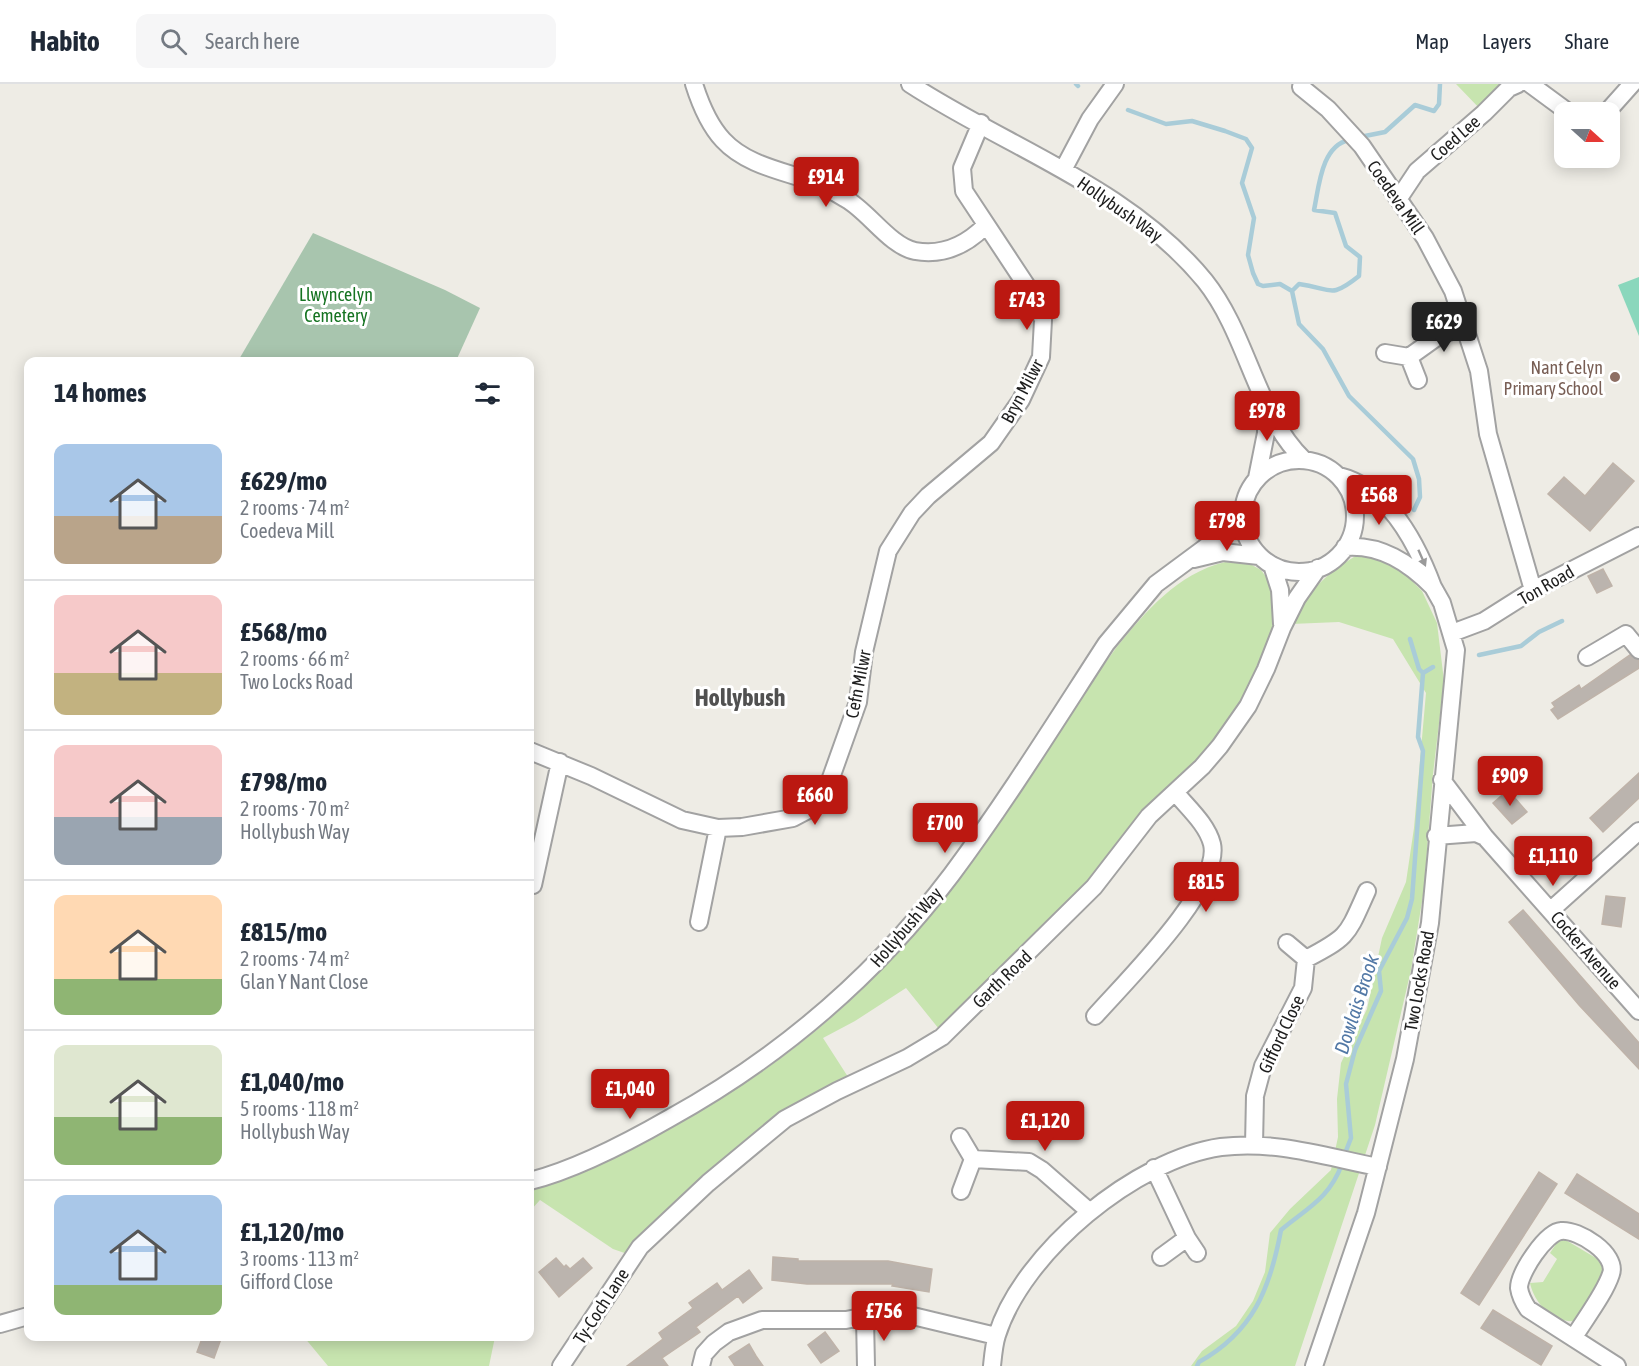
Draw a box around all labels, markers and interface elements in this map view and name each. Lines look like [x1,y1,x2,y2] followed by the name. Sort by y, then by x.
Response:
[136,14,556,68] search box
[30,25,100,57] text: Habito
[157,25,190,58] icon: search
[205,28,300,54] text: Search here
[1415,29,1449,53] text: Map
[1482,29,1532,53] text: Layers
[1565,29,1609,53] text: Share
[1554,102,1620,168] north arrow
[1554,102,1620,168] map controls
[1426,111,1484,165] street label: Coed Lee
[1363,156,1429,238] street label: Coedeva Mill
[790,157,862,208] pin: £914
[808,165,844,188] text: £914
[1074,172,1166,246] street label: Hollybush Way
[991,280,1063,331] pin: £743
[299,284,373,326] park label: Llwyncelyn Cemetery
[1009,288,1045,311] text: £743
[1408,302,1480,353] pin: £629
[1426,310,1462,333] text: £629
[996,355,1048,427] street label: Bryn Milwr
[1504,357,1603,399] place label: Nant Celyn Primary School
[1608,370,1622,384] marker: Nant Celyn Primary School
[471,377,504,410] icon: filters
[54,378,147,408] text: 14 homes
[1231,391,1303,442] pin: £978
[1249,399,1285,422] text: £978
[240,466,327,496] text: £629/mo
[102,468,174,540] icon: home
[1343,475,1415,526] pin: £568
[1361,483,1397,506] text: £568
[240,496,350,519] text: 2 rooms · 74 m²
[1191,501,1263,552] pin: £798
[1209,509,1245,532] text: £798
[240,519,334,542] text: Coedeva Mill
[1417,550,1427,568] one-way arrow
[1514,561,1578,609] street label: Ton Road
[240,617,327,647] text: £568/mo
[102,619,174,691] icon: home
[240,647,350,670] text: 2 rooms · 66 m²
[841,647,875,720] street label: Cefn Milwr
[240,670,353,693] text: Two Locks Road
[695,684,785,711] district label: Hollybush
[1474,756,1546,807] pin: £909
[1492,764,1528,787] text: £909
[240,767,327,797] text: £798/mo
[102,769,174,841] icon: home
[779,775,851,826] pin: £660
[797,783,833,806] text: £660
[240,797,350,820] text: 2 rooms · 70 m²
[909,803,981,854] pin: £700
[927,811,963,834] text: £700
[240,820,350,843] text: Hollybush Way
[1504,836,1602,887] pin: £1,110
[1528,844,1578,867] text: £1,110
[1170,862,1242,913] pin: £815
[1188,870,1224,893] text: £815
[866,883,946,971] street label: Hollybush Way
[1546,907,1626,993] street label: Cocker Avenue
[240,917,327,947] text: £815/mo
[102,919,174,991] icon: home
[1400,929,1438,1033] street label: Two Locks Road
[968,946,1036,1012] street label: Garth Road
[240,947,350,970] text: 2 rooms · 74 m²
[1329,951,1383,1057] water label: Dowlais Brook
[240,970,368,993] text: Glan Y Nant Close
[1254,992,1308,1076] street label: Gifford Close
[240,1067,344,1097] text: £1,040/mo
[102,1069,174,1141] icon: home
[581,1069,679,1120] pin: £1,040
[605,1077,655,1100] text: £1,040
[240,1097,359,1120] text: 5 rooms · 118 m²
[996,1101,1094,1152] pin: £1,120
[1020,1109,1070,1132] text: £1,120
[240,1120,350,1143] text: Hollybush Way
[240,1217,344,1247] text: £1,120/mo
[102,1219,174,1291] icon: home
[240,1247,359,1270] text: 3 rooms · 113 m²
[569,1264,633,1348] street label: Ty-Coch Lane
[240,1270,333,1293] text: Gifford Close
[848,1291,920,1342] pin: £756
[866,1299,902,1322] text: £756

